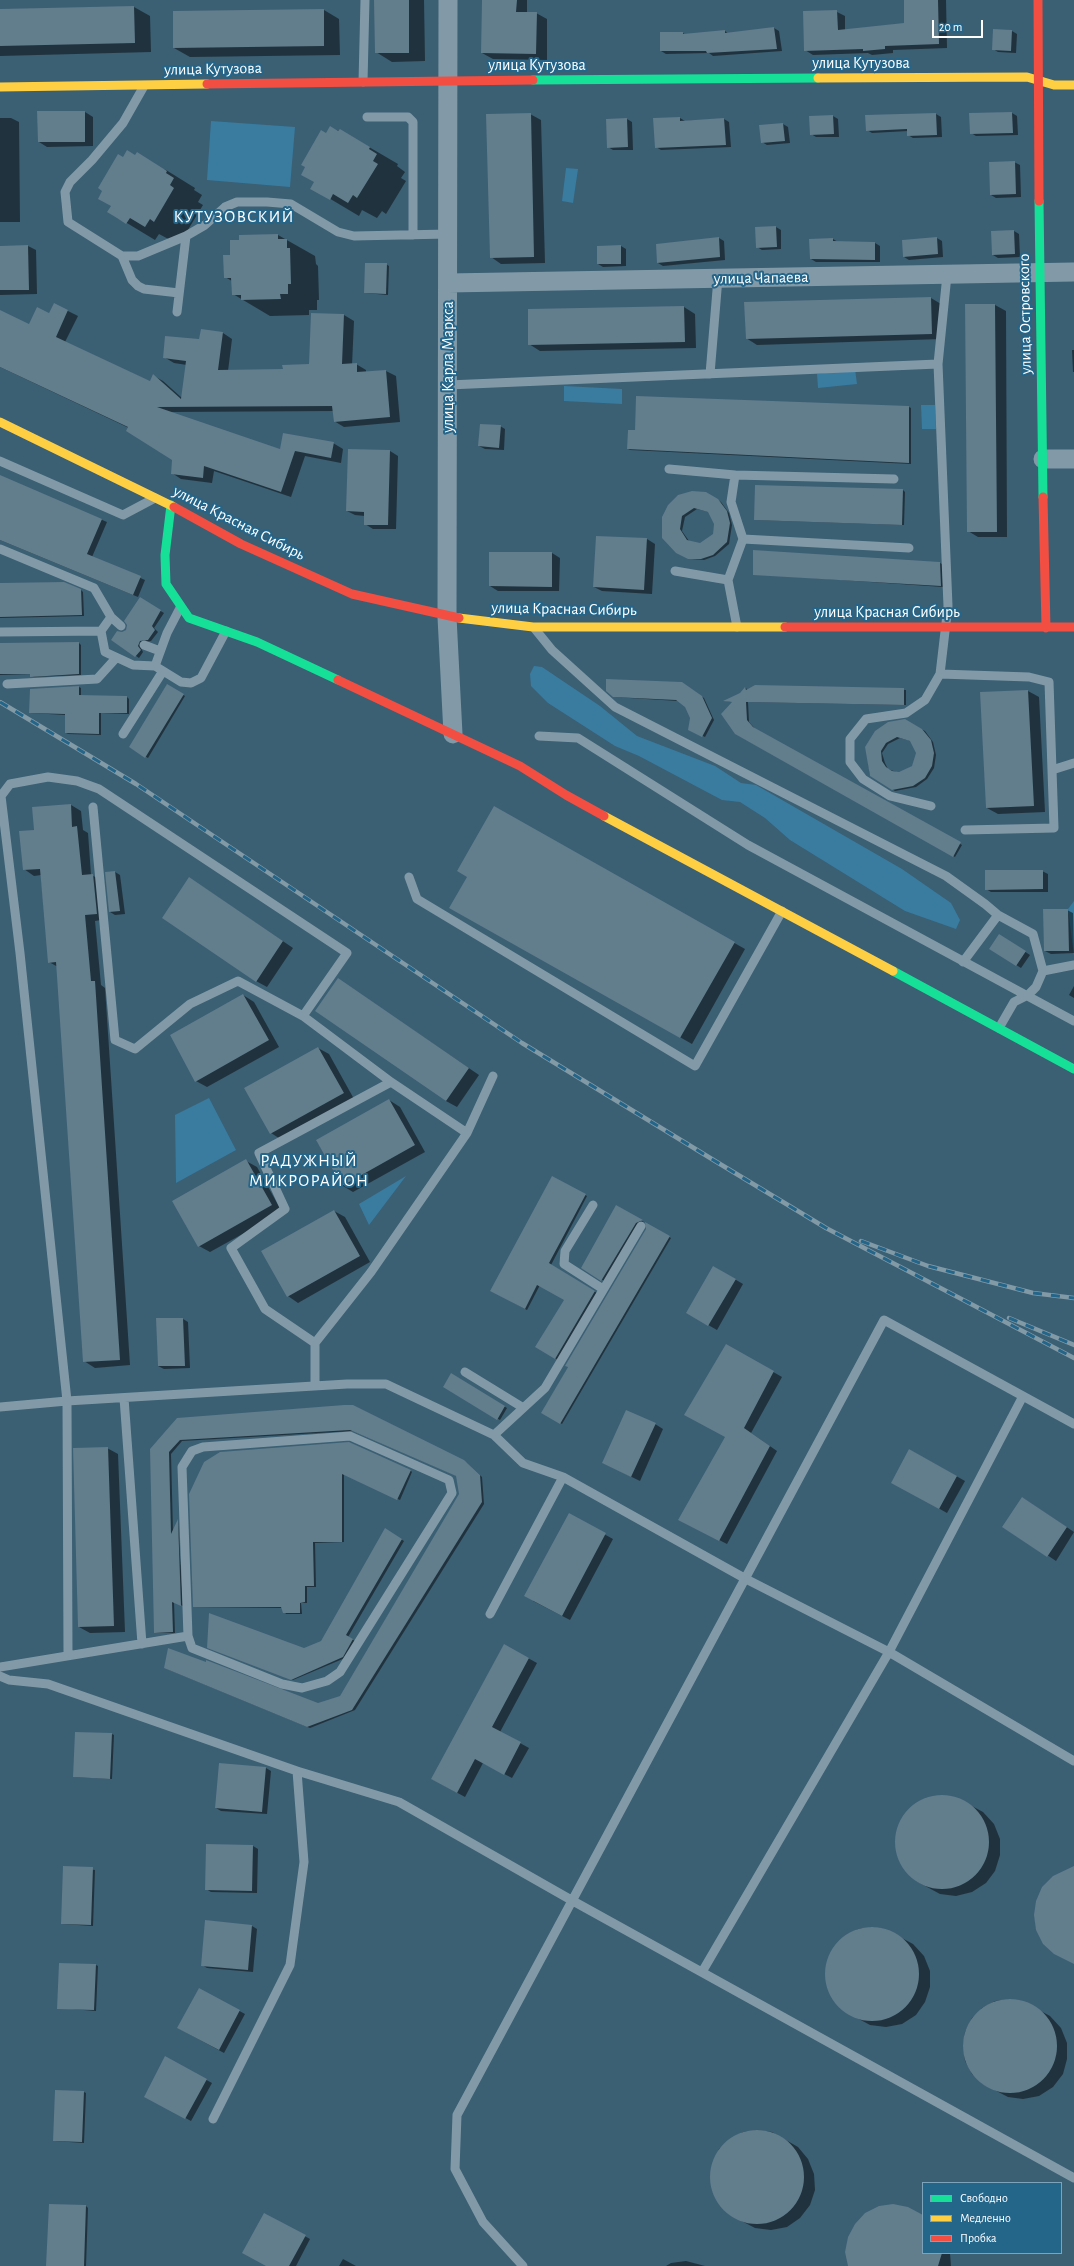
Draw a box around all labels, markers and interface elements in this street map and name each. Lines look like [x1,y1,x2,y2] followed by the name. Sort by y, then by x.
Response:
[934,12,985,38] scale bar
[939,21,962,33] text: 20 m
[812,53,910,73] street label: улица Кутузова
[488,55,586,75] street label: улица Кутузова
[164,59,262,79] street label: улица Кутузова
[173,207,295,227] district label: КУТУЗОВСКИЙ
[1014,253,1036,375] street label: улица Островского
[713,268,809,288] street label: улица Чапаева
[438,301,458,433] street label: улица Карла Маркса
[170,481,308,565] street label: улица Красная Сибирь
[491,598,637,620] street label: улица Красная Сибирь
[814,602,960,622] street label: улица Красная Сибирь
[249,1151,369,1191] district label: РАДУЖНЫЙ МИКРОРАЙОН
[922,2182,1062,2254] legend
[960,2192,1008,2204] text: Свободно
[960,2212,1011,2224] text: Медленно
[960,2232,997,2244] text: Пробка

